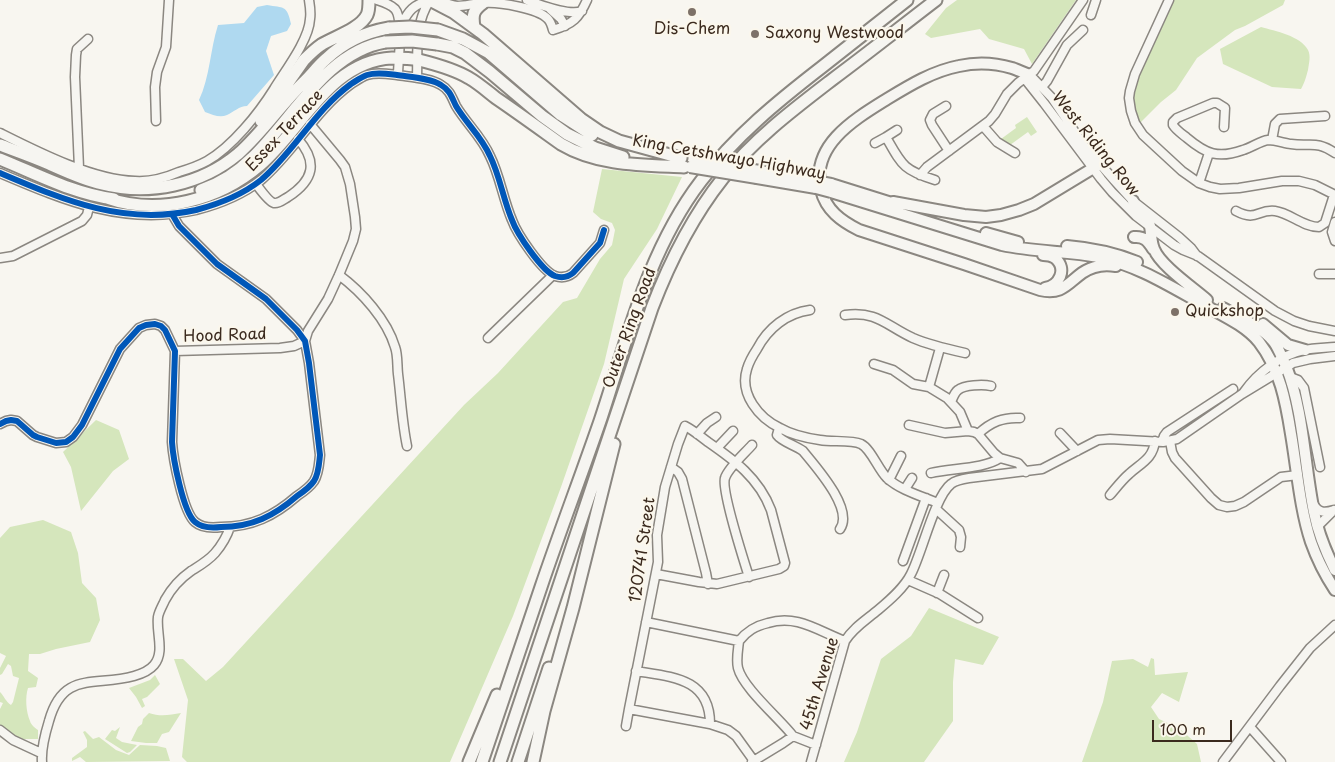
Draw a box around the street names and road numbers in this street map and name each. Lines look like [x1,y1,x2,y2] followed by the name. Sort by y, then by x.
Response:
[242,86,328,176] street label: Essex Terrace
[1047,88,1143,200] street label: West Riding Row
[631,132,827,184] street label: King Cetshwayo Highway
[599,265,661,391] street label: Outer Ring Road
[183,325,267,347] street label: Hood Road
[626,496,660,604] street label: 120741 Street
[797,635,843,733] street label: 45th Avenue

